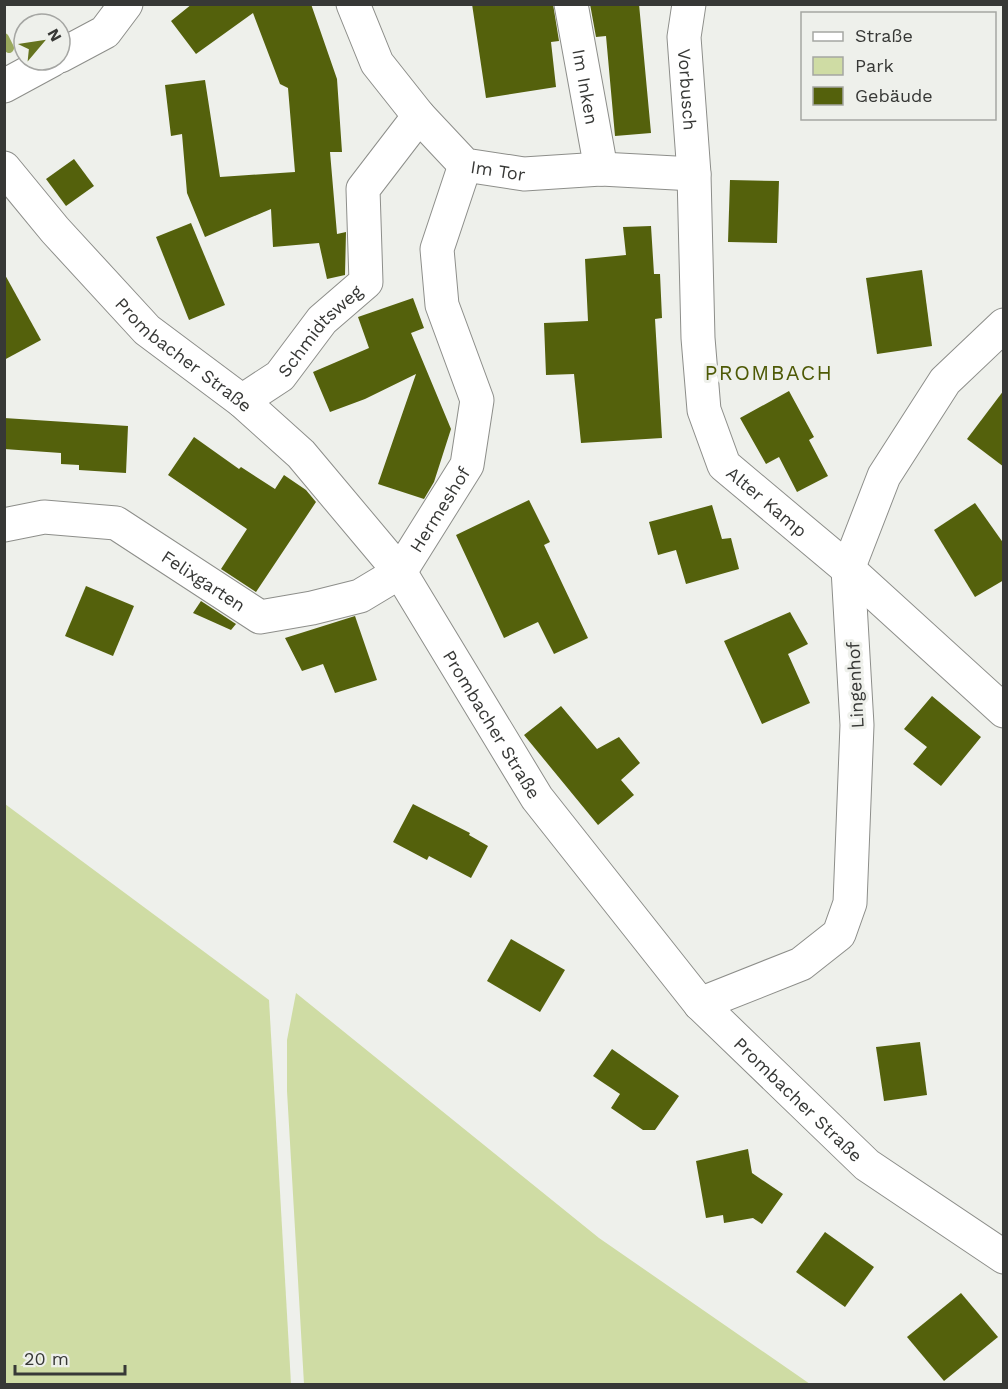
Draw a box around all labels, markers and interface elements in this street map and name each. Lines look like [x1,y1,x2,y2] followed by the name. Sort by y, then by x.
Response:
[12,12,72,72] north arrow
[801,12,996,120] legend
[43,25,66,45] text: N
[855,25,913,46] text: Straße
[569,47,603,126] street label: Im Inken
[674,48,701,131] street label: Vorbusch
[855,55,894,76] text: Park
[855,85,933,106] text: Gebäude
[469,156,527,185] street label: Im Tor
[273,280,366,381] street label: Schmidtsweg
[111,293,257,416] street label: Prombacher Straße
[704,360,834,385] district label: PROMBACH
[723,462,812,541] street label: Alter Kamp
[405,463,474,556] street label: Hermeshof
[158,545,250,615] street label: Felixgarten
[842,641,868,729] street label: Lingenhof
[439,646,545,802] street label: Prombacher Straße
[730,1032,867,1166] street label: Prombacher Straße
[15,1338,124,1376] scale bar
[24,1348,69,1369] text: 20 m

